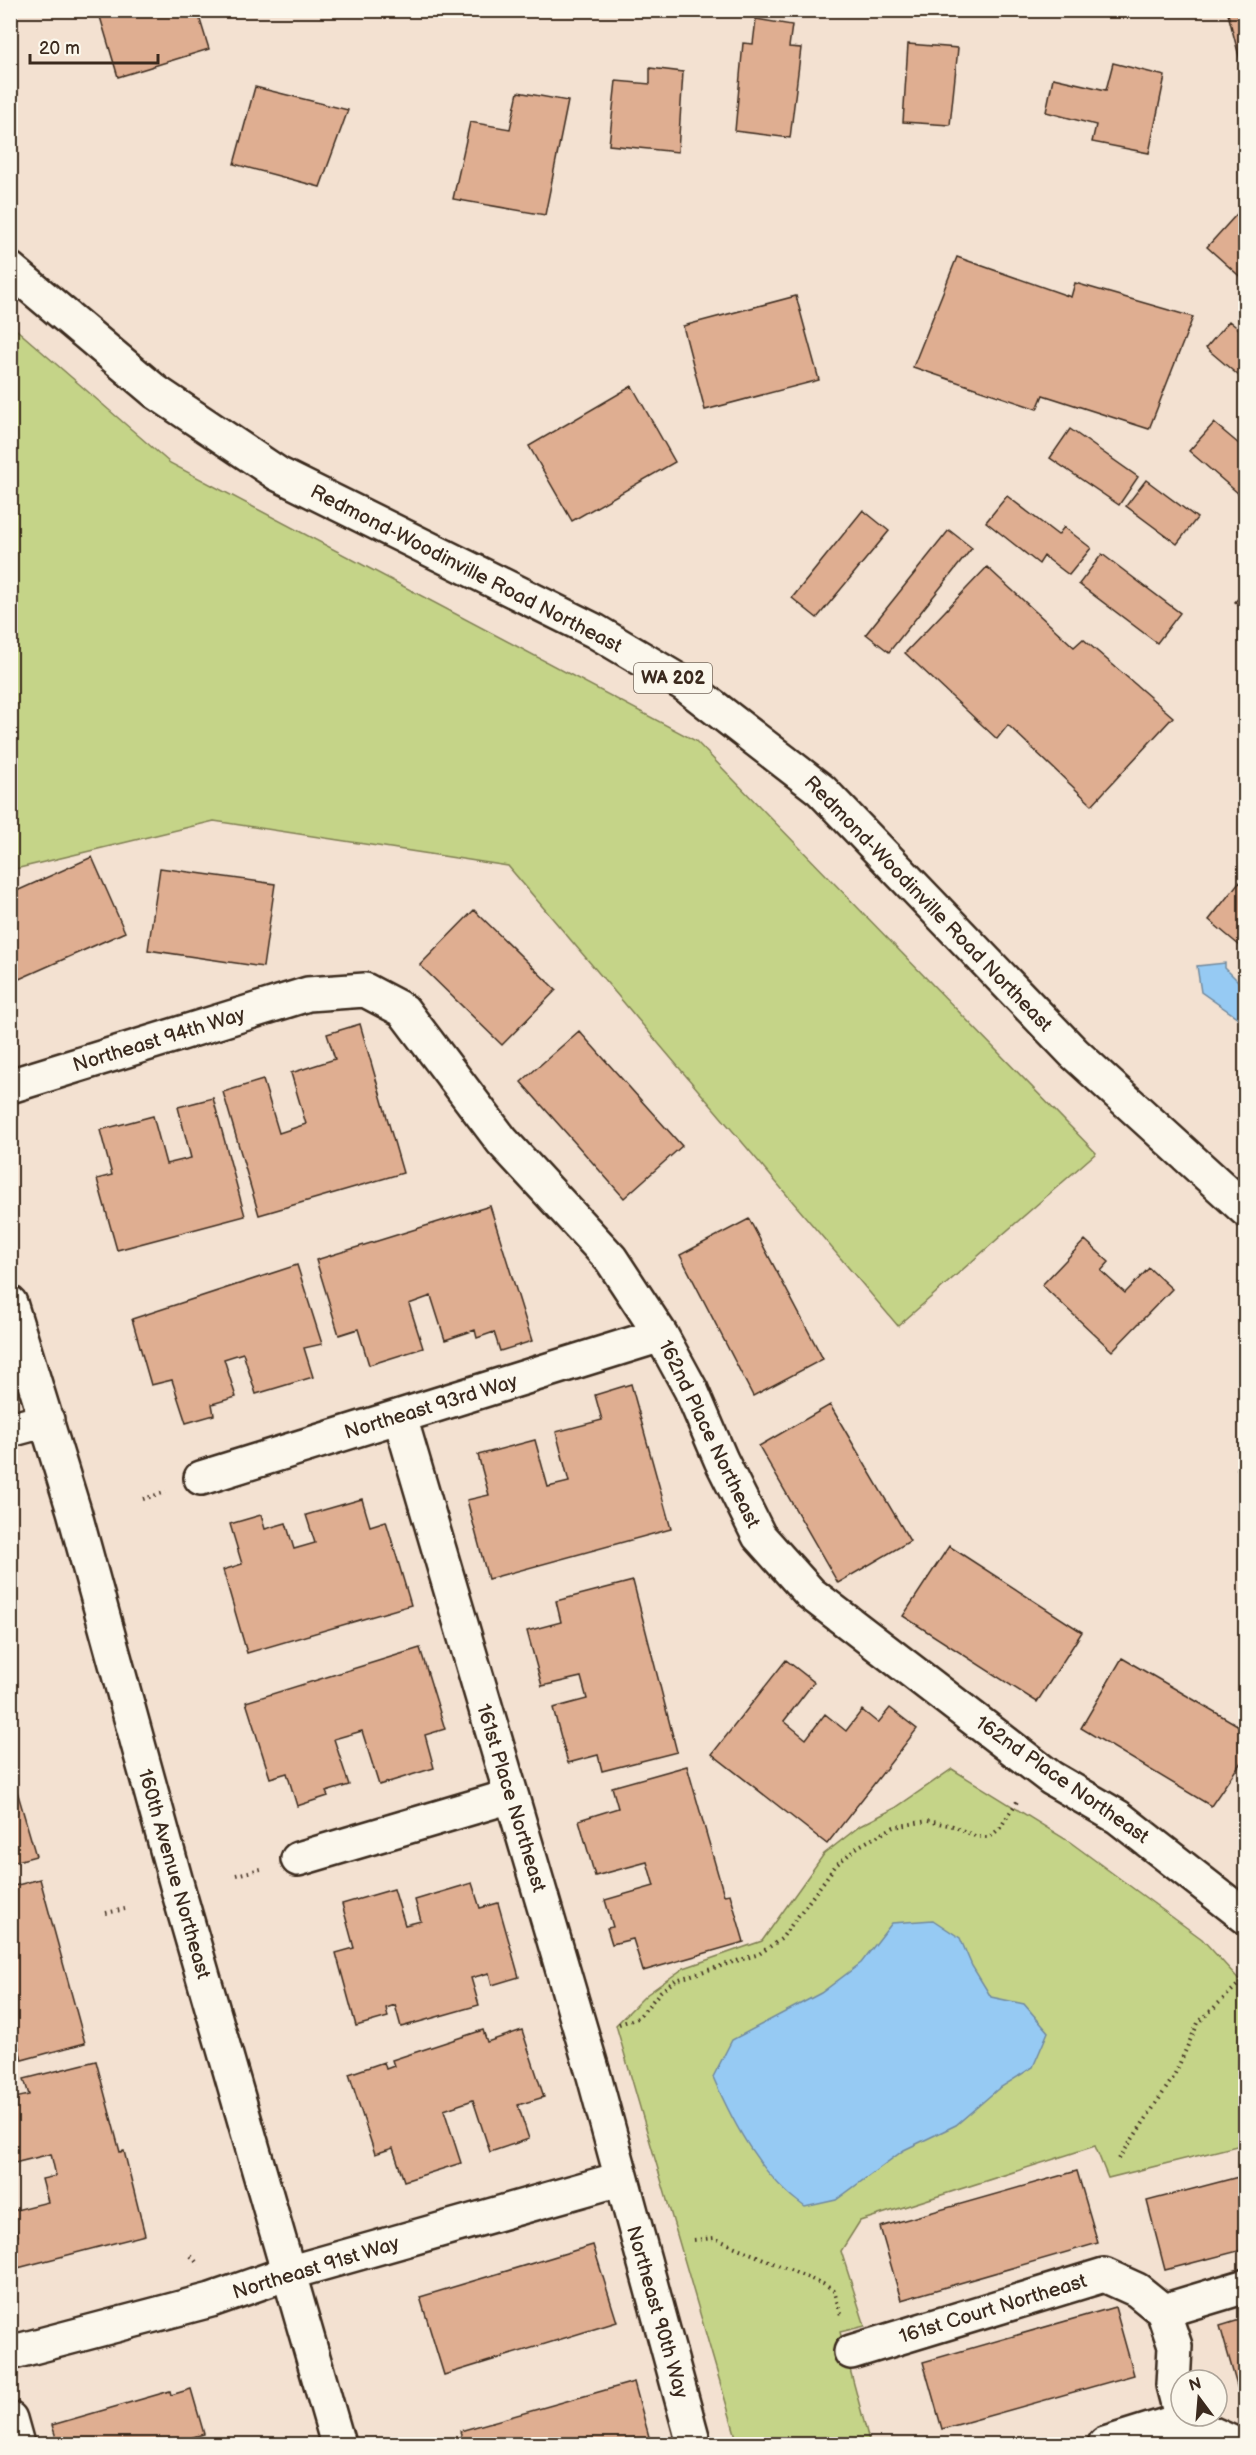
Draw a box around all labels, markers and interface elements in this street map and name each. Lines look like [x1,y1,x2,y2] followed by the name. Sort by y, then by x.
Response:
[30,27,158,65] scale bar
[39,38,80,59] text: 20 m
[306,480,626,658] street label: Redmond-Woodinville Road Northeast
[634,663,712,693] road number: WA 202
[799,771,1057,1037] street label: Redmond-Woodinville Road Northeast
[70,1002,248,1078] street label: Northeast 94th Way
[653,1336,765,1532] street label: 162nd Place Northeast
[341,1369,521,1445] street label: Northeast 93rd Way
[471,1701,551,1895] street label: 161st Place Northeast
[971,1711,1153,1849] street label: 162nd Place Northeast
[133,1766,215,1982] street label: 160th Avenue Northeast
[621,2223,693,2401] street label: Northeast 90th Way
[230,2231,402,2305] street label: Northeast 91st Way
[896,2269,1090,2349] street label: 161st Court Northeast
[1169,2368,1229,2428] north arrow
[1187,2374,1204,2396] text: N

